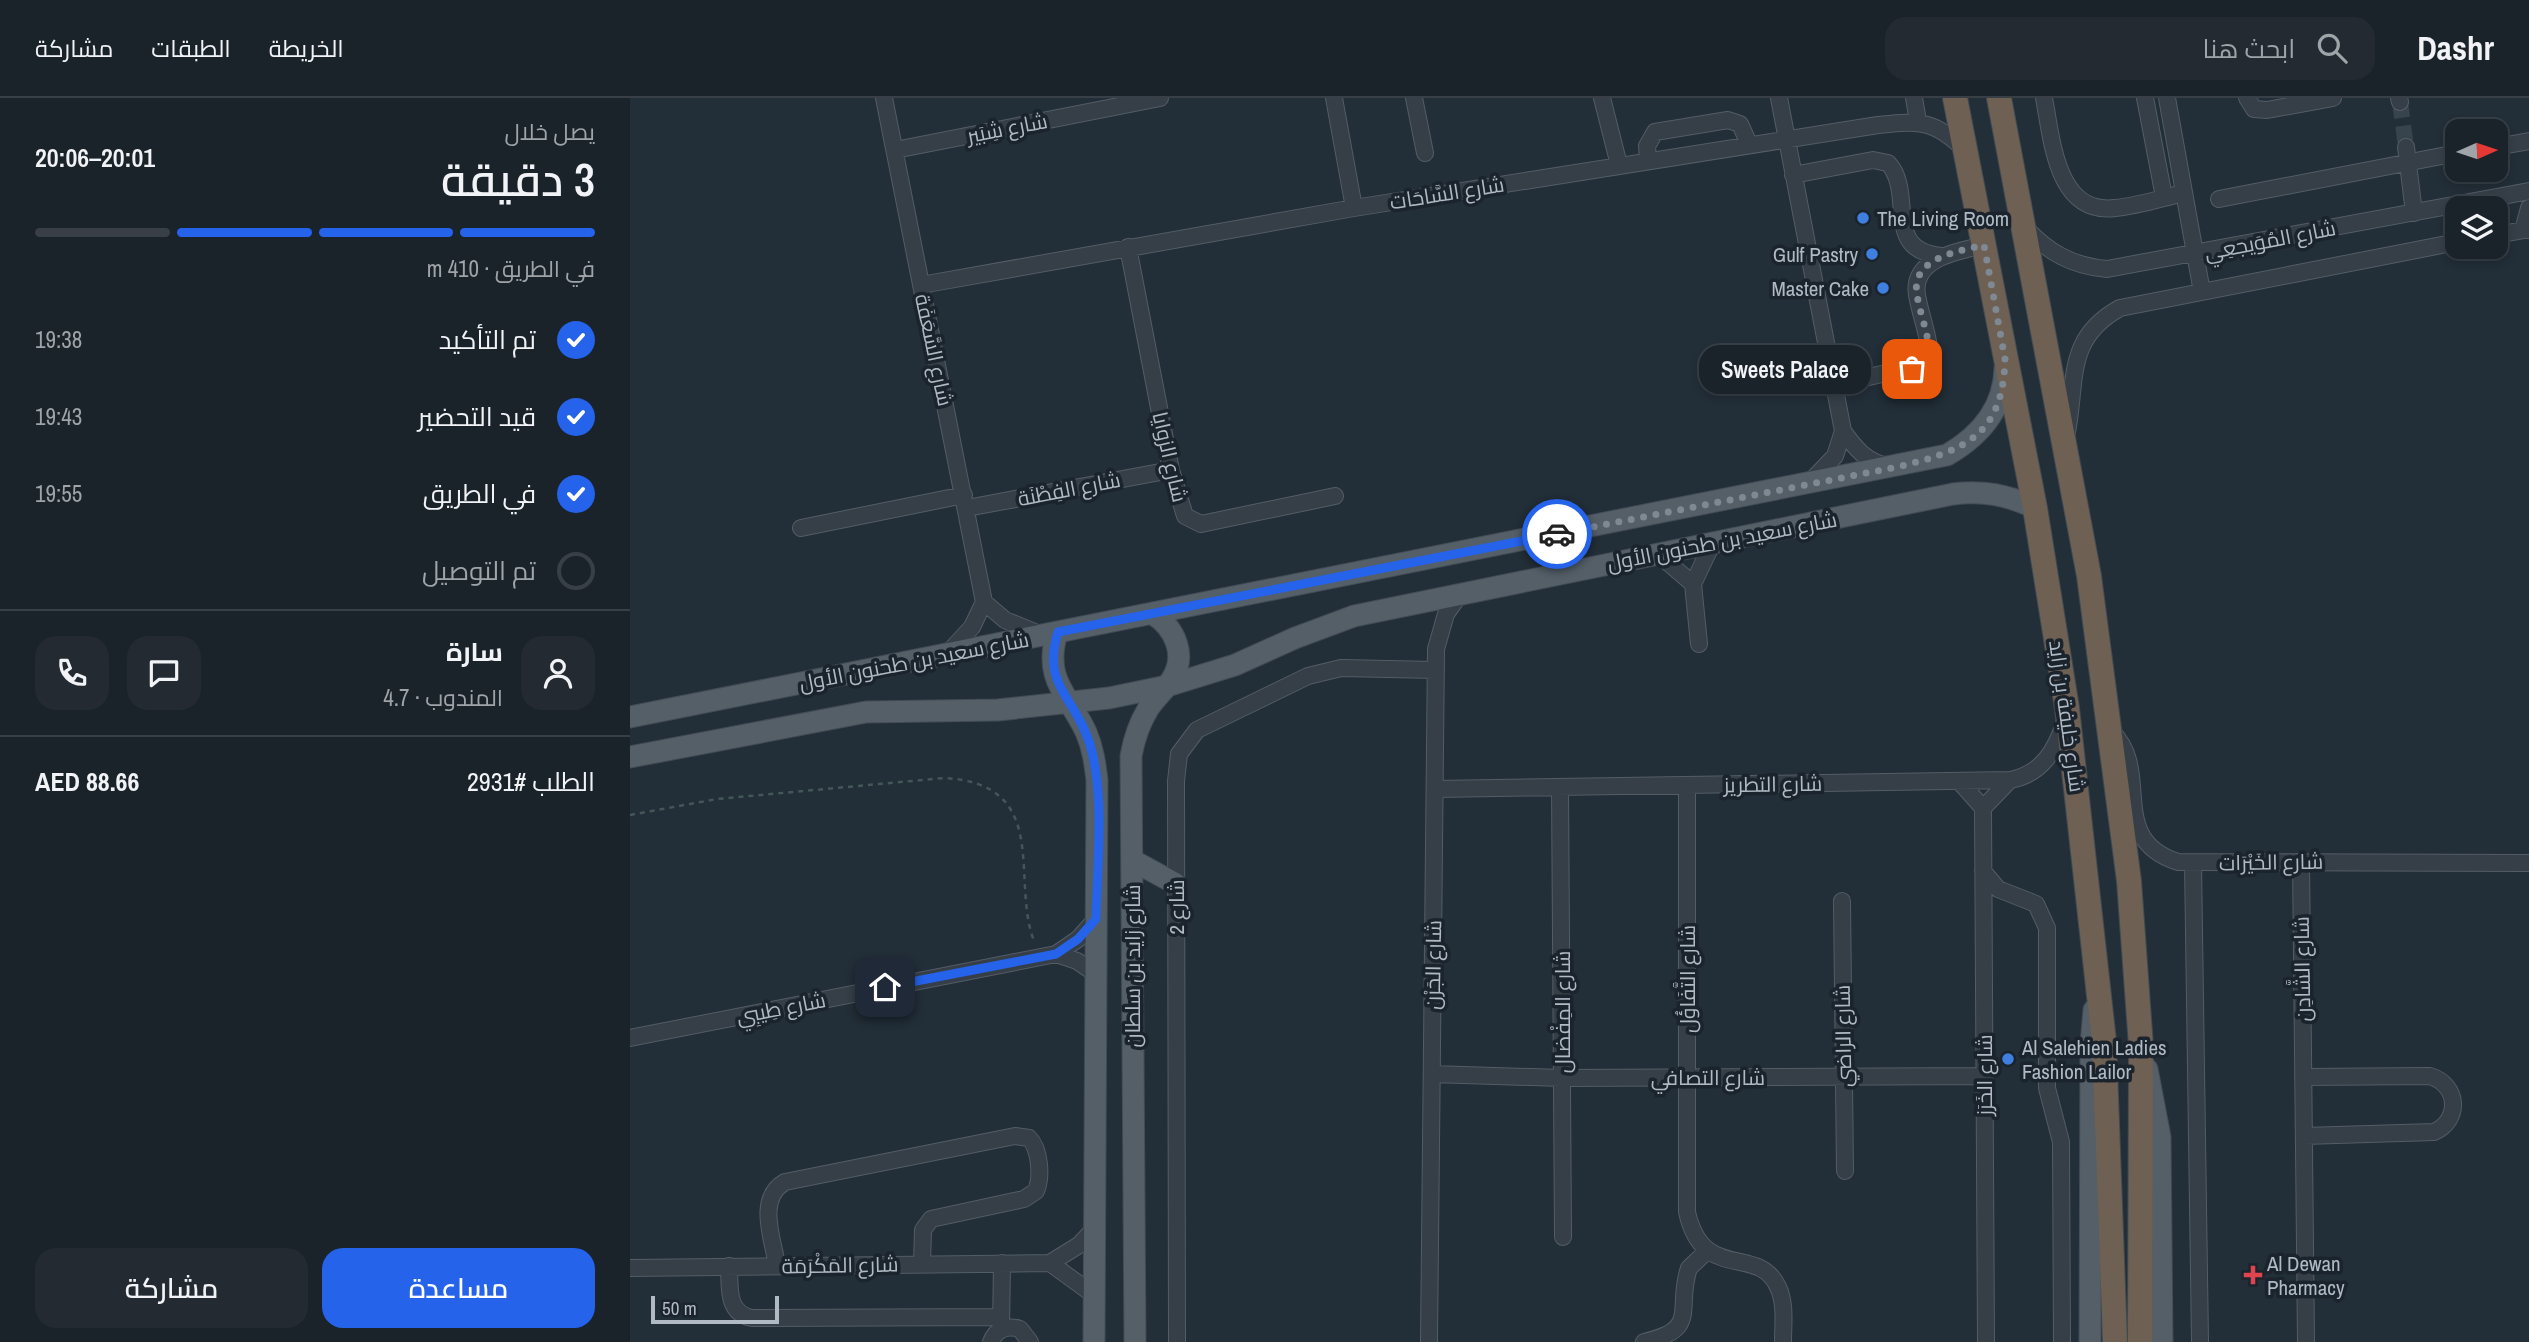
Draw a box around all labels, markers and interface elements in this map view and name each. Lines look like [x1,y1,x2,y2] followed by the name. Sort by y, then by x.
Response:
[1885,17,2375,80] search box
[2417,26,2494,70] text: Dashr
[2313,29,2351,67] icon: search
[2203,31,2295,66] text: ابحث هنا
[35,32,113,64] text: مشاركة
[151,32,231,64] text: الطبقات
[269,32,344,64] text: الخريطة
[963,106,1050,150] street label: شارع شِبَير
[504,116,595,147] text: يصل خلال
[2445,119,2508,182] north arrow
[2445,119,2508,259] map controls
[35,140,155,175] text: 20:01–20:06
[441,148,595,210] text: 3 دقيقة
[1388,170,1506,216] street label: شارع السَّاحَات
[2445,196,2508,259] button: layers
[1877,204,2009,233] place label: The Living Room
[1855,210,1871,226] marker: The Living Room
[2202,213,2339,269] street label: شارع المُوَيجعِي
[1773,240,1858,269] place label: Gulf Pastry
[1864,246,1880,262] marker: Gulf Pastry
[427,253,595,284] text: في الطريق · 410 m
[1771,274,1869,303] place label: Master Cake
[1875,280,1891,296] marker: Master Cake
[908,291,960,409] street label: شارع السَّعَفَة
[557,321,595,359] icon: check
[439,322,536,357] text: تم التأكيد
[35,324,82,355] text: 19:38
[1882,339,1942,399] pin
[1698,344,1870,394] callout: Sweets Palace
[1893,350,1931,388] icon: bag
[1721,354,1849,385] text: Sweets Palace
[557,398,595,436] icon: check
[418,399,536,434] text: قيد التحضير
[35,401,82,432] text: 19:43
[1146,409,1194,505] street label: شارع الزوايا
[1015,465,1123,513] street label: شارع الفِطْنَة
[557,475,595,513] icon: check
[423,476,536,511] text: في الطريق
[35,478,82,509] text: 19:55
[1522,499,1592,569] courier
[1605,504,1839,578] street label: شارع سعيد بن طحنون الأول
[1538,515,1576,553] icon: car
[422,553,536,588] text: تم التوصيل
[797,624,1031,698] street label: شارع سعيد بن طحنون الأول
[446,634,503,669] text: سارة
[35,636,109,710] button: phone
[127,636,201,710] button: chat
[521,636,595,710] button: person
[2042,638,2092,794] street label: شارع خليفة بن زايد
[383,682,503,713] text: المندوب · 4.7
[35,764,139,799] text: AED 88.66
[467,764,595,799] text: الطلب #2931
[1722,769,1823,799] street label: شارع التطريز
[2219,847,2323,877] street label: شارع الخَيْرَات
[1162,879,1191,935] street label: شارع 2
[1118,884,1147,1048] street label: شارع زايد بن سلطان
[2285,916,2317,1022] street label: شارع الشَّادِن
[1418,920,1448,1010] street label: شارع الجَرْن
[1673,925,1702,1033] street label: شارع التَّفَاؤُل
[1548,951,1577,1073] street label: شارع المِفْضال
[855,957,915,1017] pin
[866,968,904,1006] icon: home
[734,985,829,1033] street label: شارع طِيبِي
[1828,985,1859,1087] street label: شارع الراضي
[2021,1033,2167,1086] place label: Al Salehien Ladies Fashion Lailor
[1970,1034,1999,1117] street label: شارع الخَرَز
[2000,1051,2016,1067] marker: Al Salehien Ladies Fashion Lailor
[1651,1063,1765,1094] street label: شارع التصافي
[35,1248,308,1328] button: مشاركة
[322,1248,595,1328] button: مساعدة
[781,1249,899,1281] street label: شارع المَكْرَمَة
[2266,1249,2345,1302] place label: Al Dewan Pharmacy
[2245,1267,2261,1283] marker: Al Dewan Pharmacy
[651,1293,779,1325] scale bar
[662,1295,697,1321] text: 50 m

